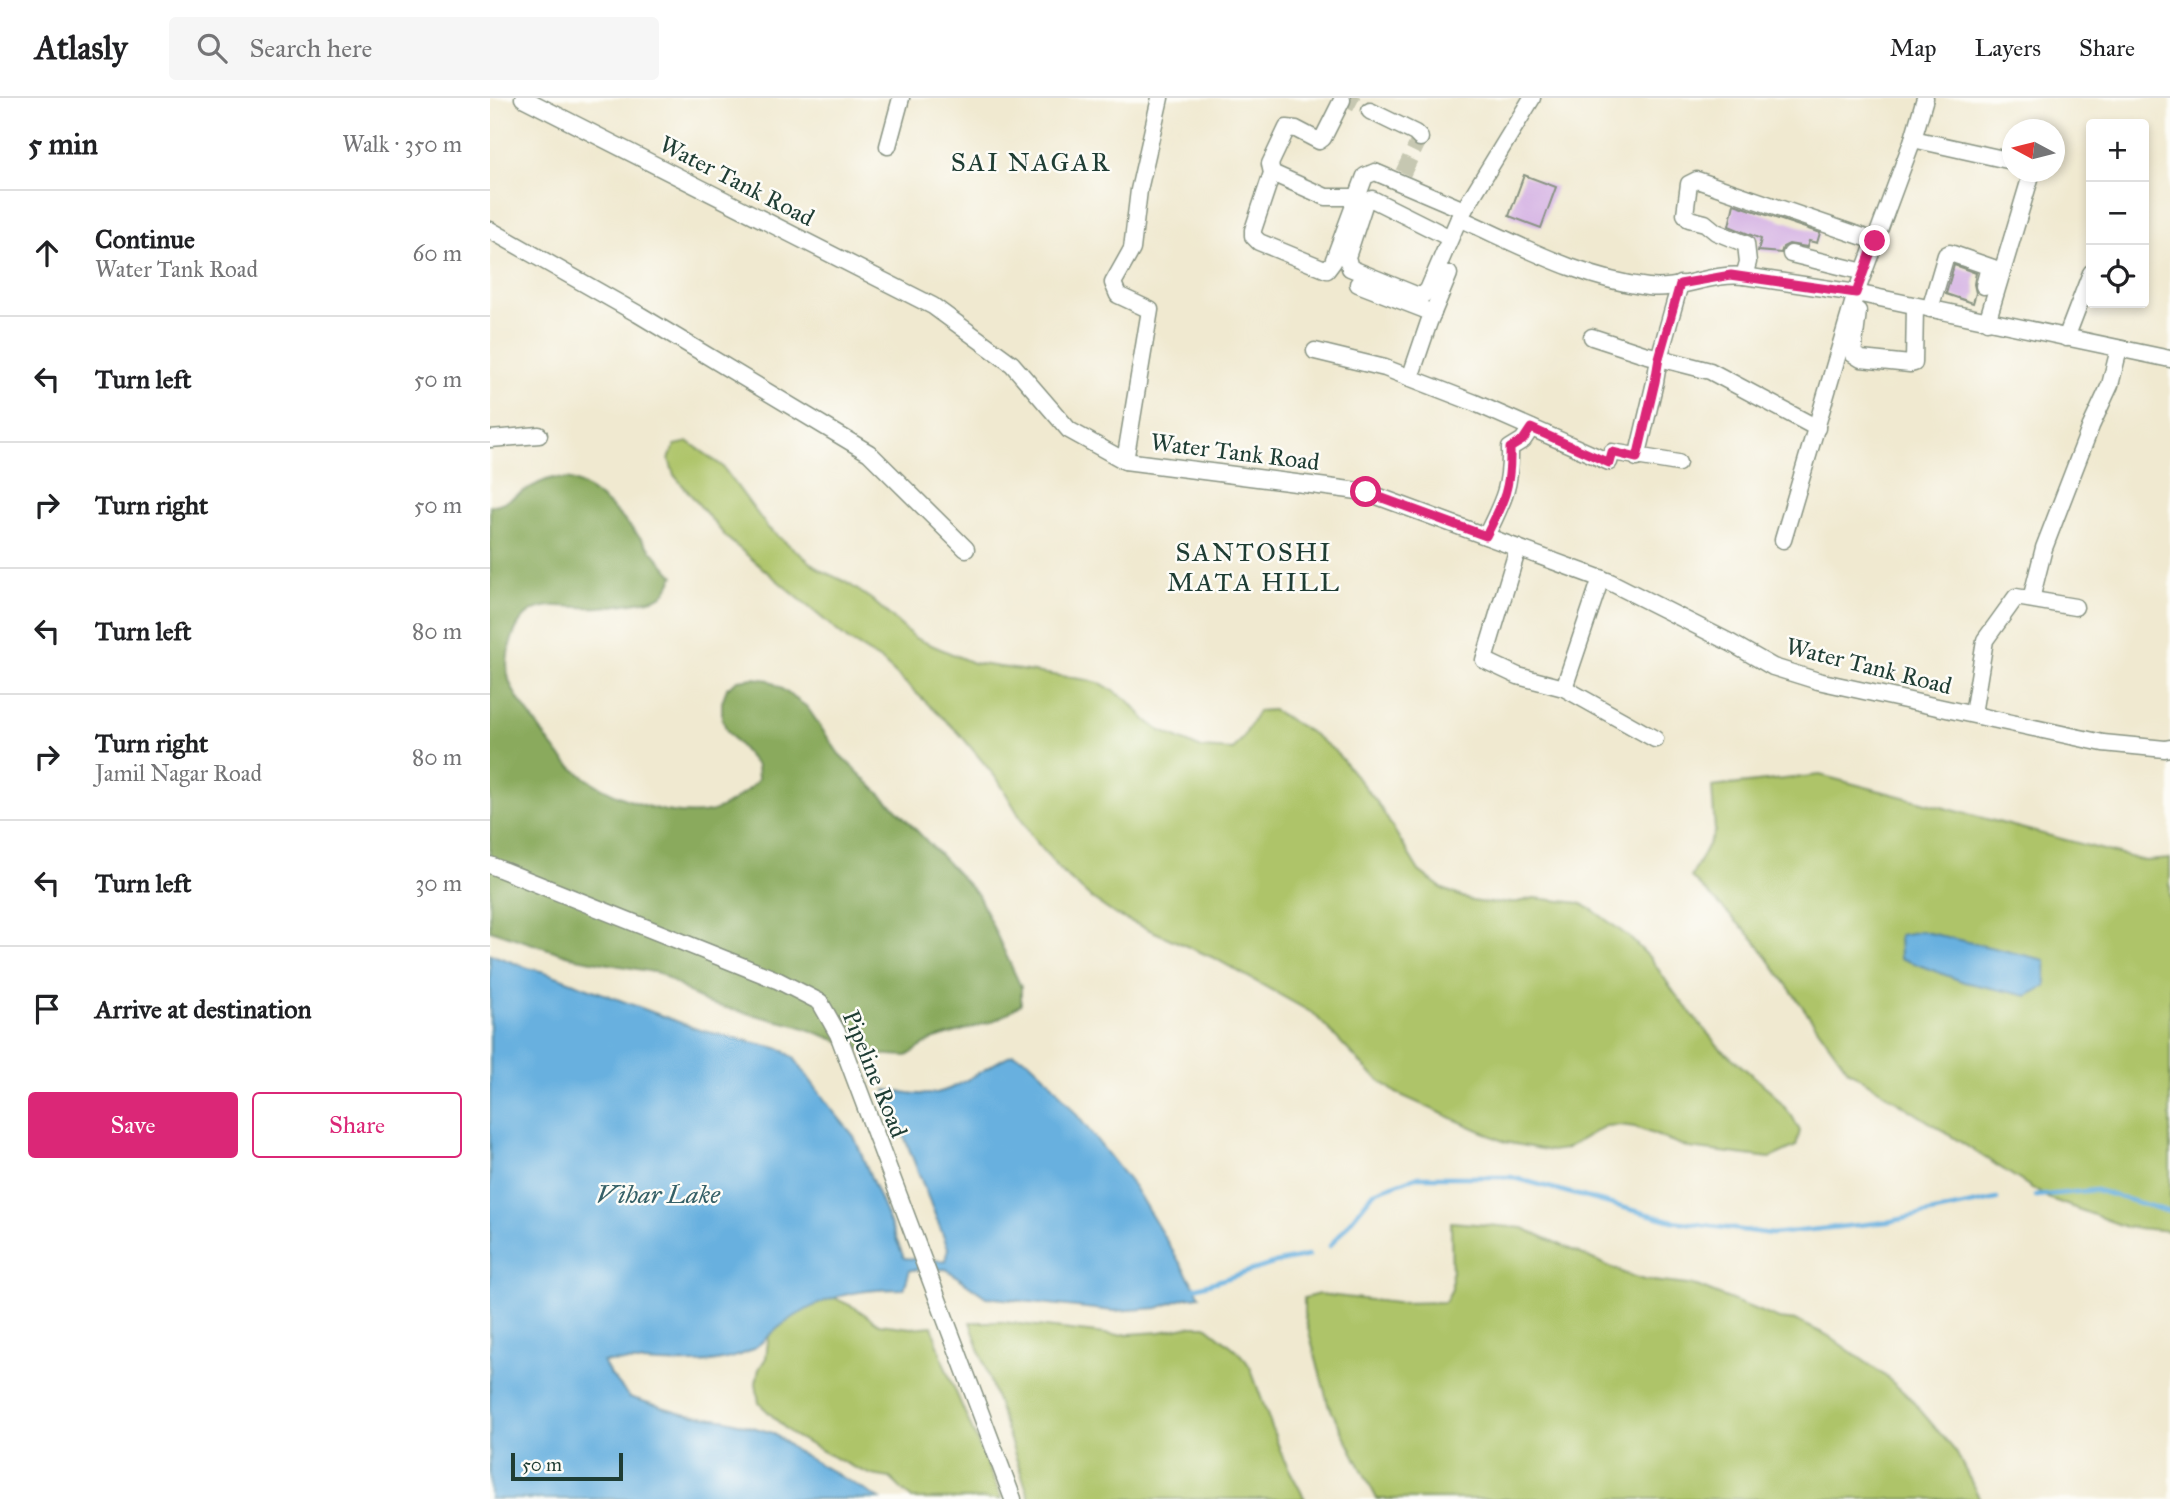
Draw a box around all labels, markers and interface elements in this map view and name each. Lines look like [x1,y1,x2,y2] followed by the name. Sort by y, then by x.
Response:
[169,17,659,80] search box
[35,28,127,68] text: Atlasly
[193,29,231,67] icon: search
[249,32,372,64] text: Search here
[1890,33,1937,63] text: Map
[1975,33,2041,63] text: Layers
[2079,33,2135,63] text: Share
[2002,119,2065,182] north arrow
[2086,119,2149,308] map controls
[2086,119,2149,182] button: +
[28,126,98,162] text: 5 min
[654,129,820,233] street label: Water Tank Road
[342,130,462,158] text: Walk · 350 m
[951,146,1111,178] district label: SAI NAGAR
[2086,182,2149,245] button: −
[95,223,195,255] text: Continue
[1859,225,1890,256] route end
[28,234,66,272] icon: ahead
[413,239,462,267] text: 60 m
[2086,245,2149,308] button: locate
[95,255,258,283] text: Water Tank Road
[28,360,66,398] icon: left
[95,363,191,395] text: Turn left
[414,365,462,393] text: 50 m
[1149,427,1321,477] street label: Water Tank Road
[1350,476,1381,507] route start
[28,486,66,524] icon: right
[95,489,208,521] text: Turn right
[414,491,462,519] text: 50 m
[1167,536,1341,598] district label: SANTOSHI MATA HILL
[28,612,66,650] icon: left
[95,615,191,647] text: Turn left
[412,617,462,645] text: 80 m
[1783,631,1955,701] street label: Water Tank Road
[95,727,208,759] text: Turn right
[28,738,66,776] icon: right
[412,743,462,771] text: 80 m
[95,759,262,787] text: Jamil Nagar Road
[28,864,66,902] icon: left
[95,867,191,899] text: Turn left
[415,869,462,897] text: 30 m
[28,990,66,1028] icon: arrive
[95,993,312,1025] text: Arrive at destination
[836,1006,914,1142] street label: Pipeline Road
[28,1092,238,1158] button: Save
[252,1092,462,1158] button: Share
[596,1178,721,1210] water label: Vihar Lake
[511,1450,623,1482] scale bar
[522,1453,562,1476] text: 50 m

